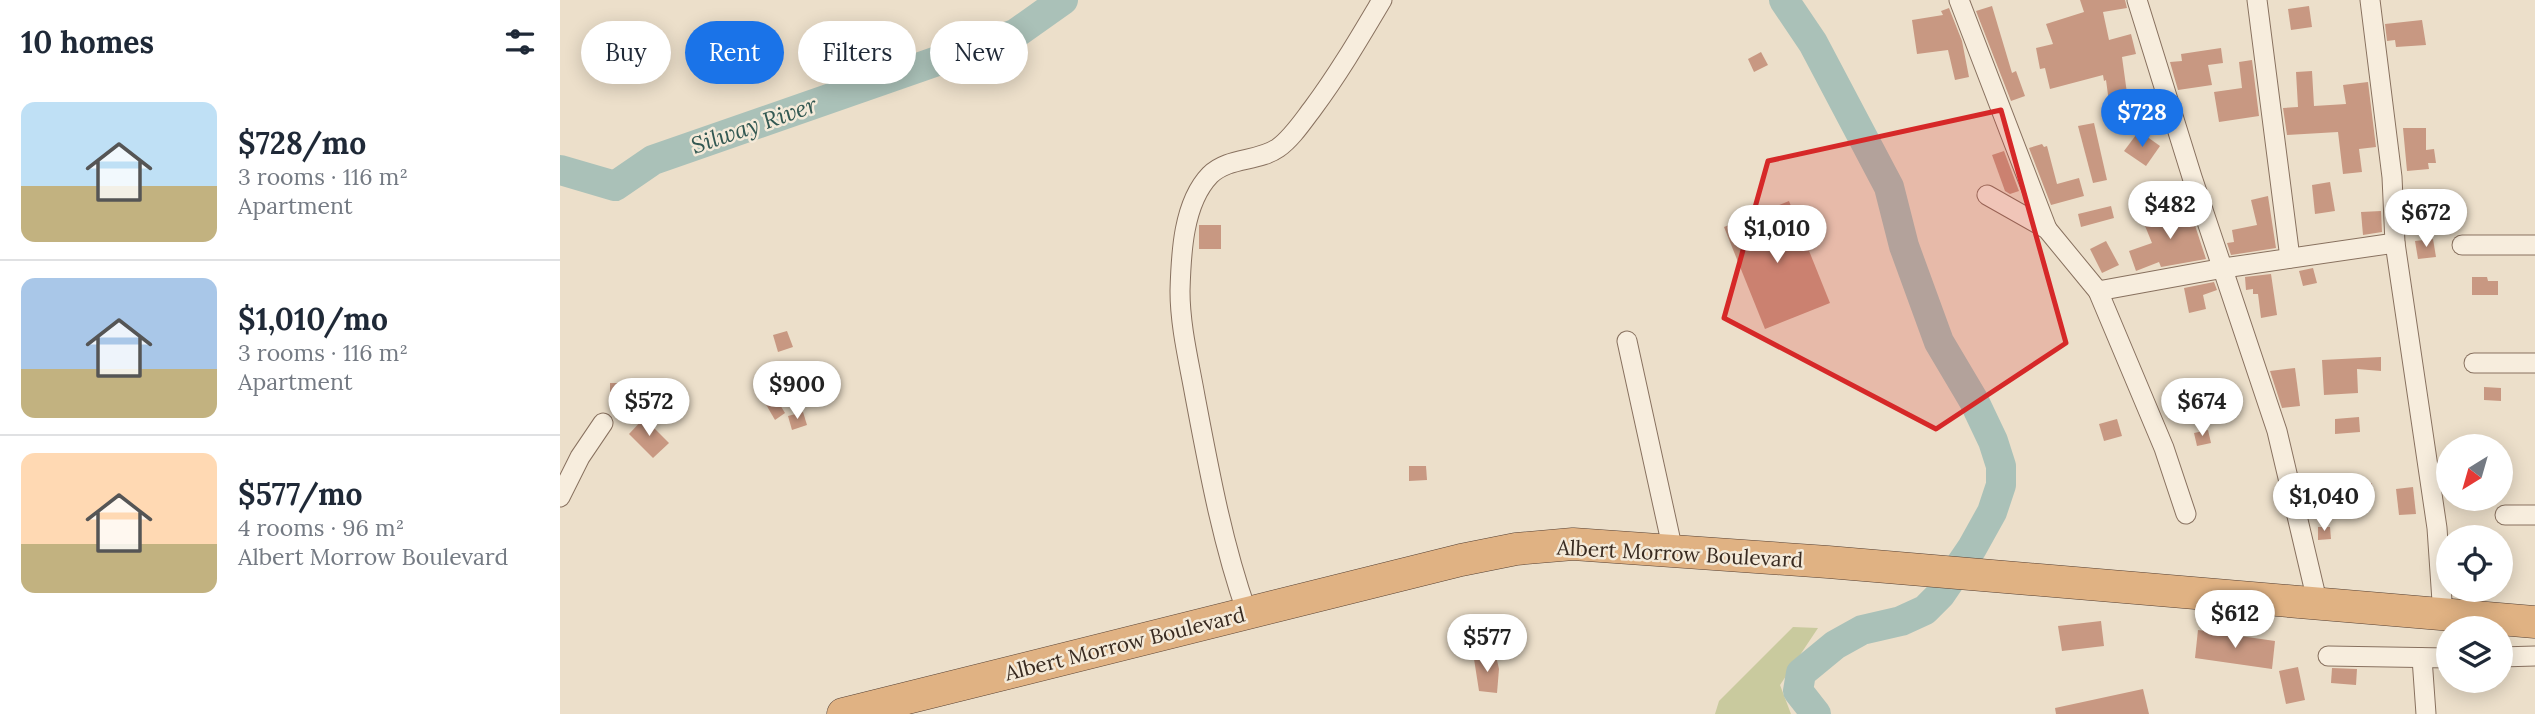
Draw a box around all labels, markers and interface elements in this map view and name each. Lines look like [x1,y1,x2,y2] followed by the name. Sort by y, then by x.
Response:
[581,21,671,84] chip: Buy
[685,21,784,84] chip: Rent
[798,21,916,84] chip: Filters
[930,21,1028,84] chip: New
[21,23,154,61] text: 10 homes
[501,23,539,61] icon: filters
[687,89,821,160] water label: Silway River
[2101,90,2183,149] pin: $728
[2117,97,2167,126] text: $728
[238,124,366,162] text: $728/mo
[77,130,161,214] icon: home
[238,162,408,191] text: 3 rooms · 116 m²
[2129,182,2211,241] pin: $482
[2144,189,2196,218] text: $482
[2385,190,2467,249] pin: $672
[238,191,353,220] text: Apartment
[2401,197,2451,226] text: $672
[1720,205,1834,265] pin: $1,010
[1744,213,1810,242] text: $1,010
[238,300,388,338] text: $1,010/mo
[77,306,161,390] icon: home
[238,338,408,367] text: 3 rooms · 116 m²
[756,362,838,421] pin: $900
[238,367,353,396] text: Apartment
[769,369,825,398] text: $900
[608,378,690,438] pin: $572
[2161,378,2243,438] pin: $674
[625,386,674,415] text: $572
[2177,386,2227,415] text: $674
[2436,434,2513,511] north arrow
[2436,434,2513,693] map controls
[2267,474,2381,533] pin: $1,040
[238,475,363,513] text: $577/mo
[77,481,161,565] icon: home
[2289,481,2359,510] text: $1,040
[238,513,404,542] text: 4 rooms · 96 m²
[2436,525,2513,602] button: locate
[1555,534,1804,573] street label: Albert Morrow Boulevard
[238,542,508,571] text: Albert Morrow Boulevard
[2194,590,2276,650] pin: $612
[2211,598,2259,627] text: $612
[1001,601,1248,687] street label: Albert Morrow Boulevard
[1446,614,1528,674] pin: $577
[2436,616,2513,693] button: layers
[1463,622,1511,651] text: $577

